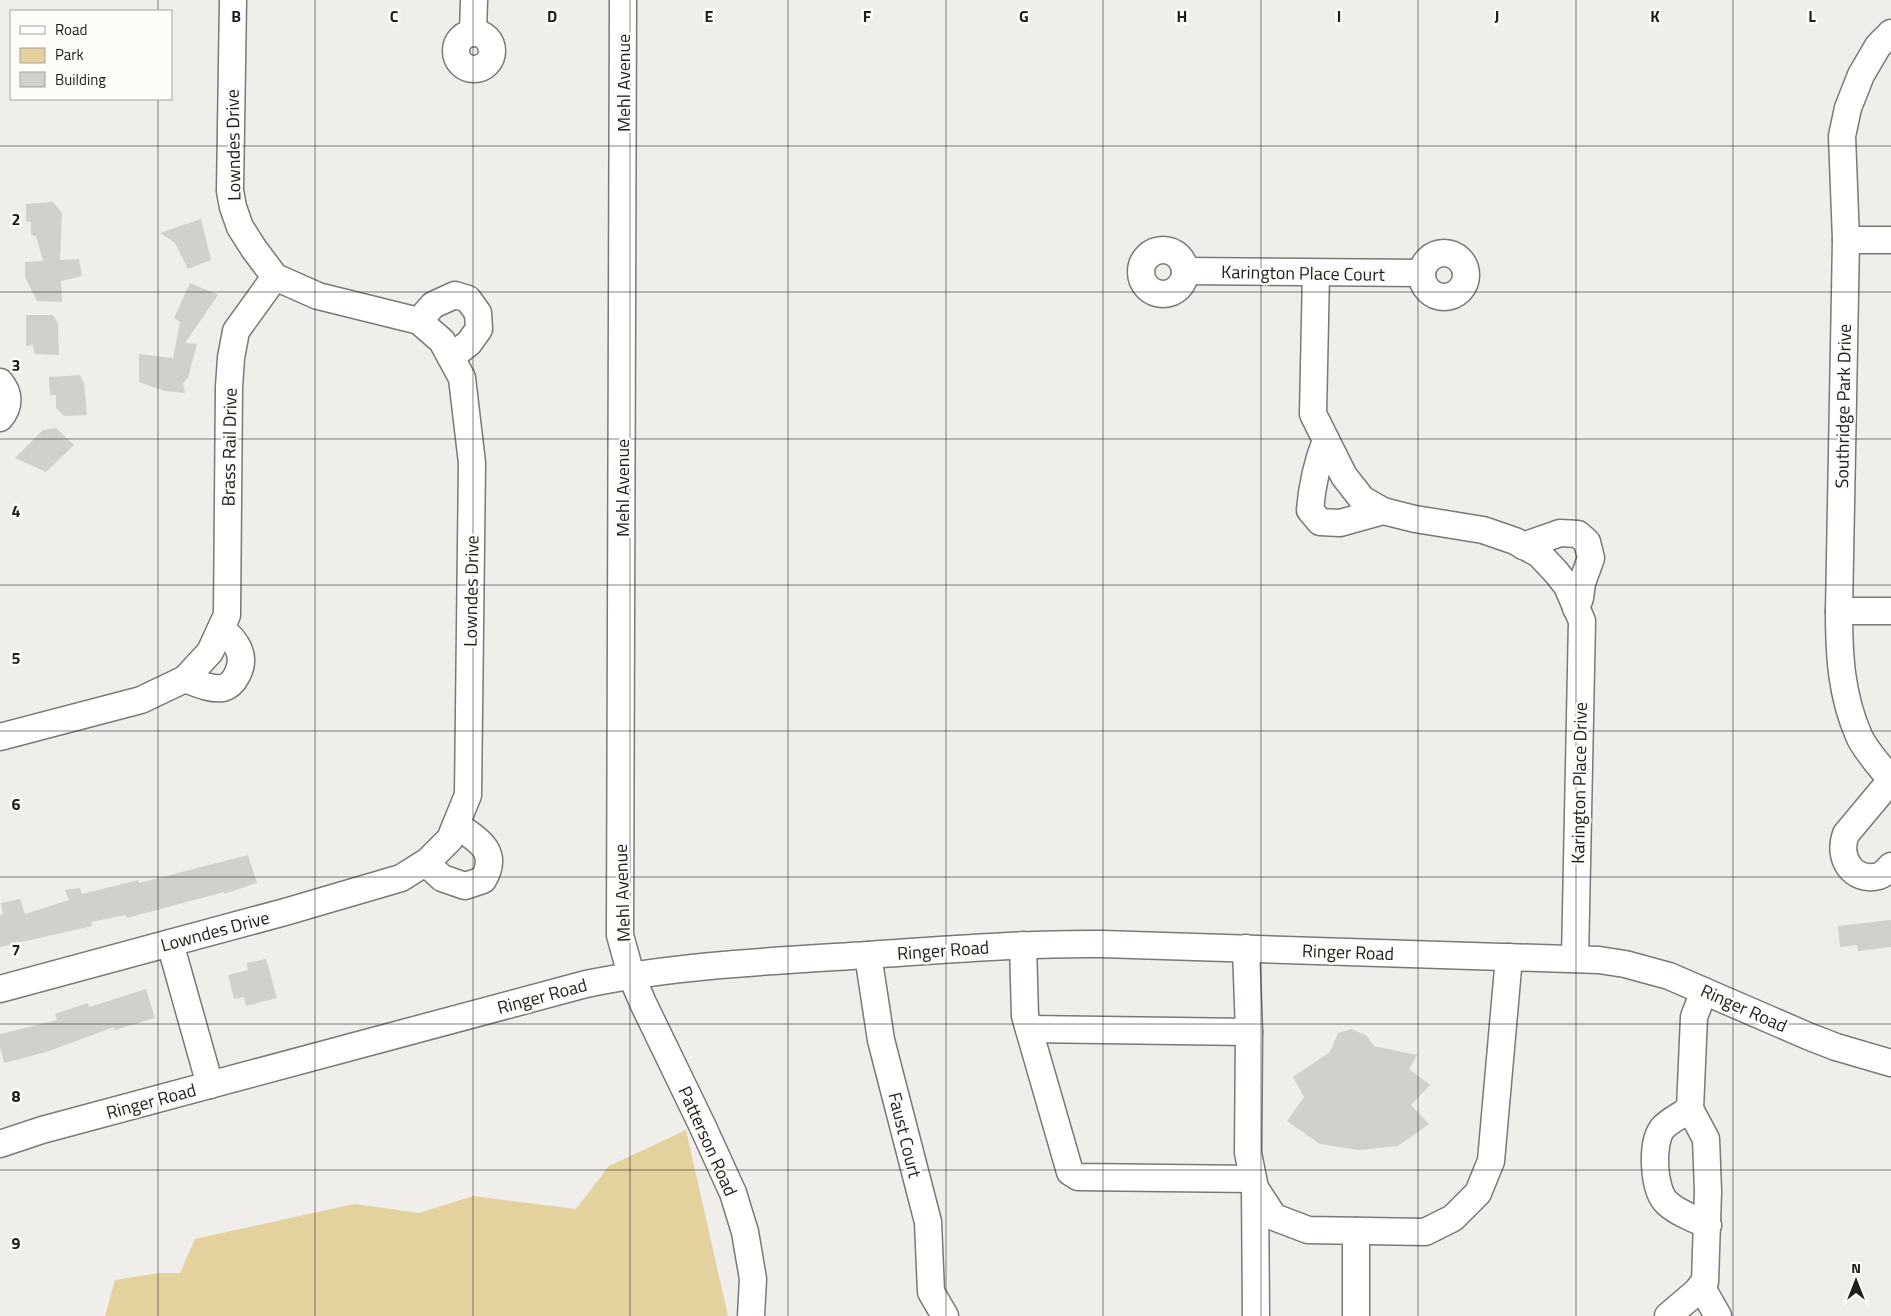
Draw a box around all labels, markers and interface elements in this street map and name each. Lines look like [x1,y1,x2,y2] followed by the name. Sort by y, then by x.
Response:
[231,4,241,28] text: B
[390,4,399,28] text: C
[547,4,557,28] text: D
[705,4,714,28] text: E
[863,4,872,28] text: F
[1019,4,1029,28] text: G
[1177,4,1187,28] text: H
[1337,4,1341,28] text: I
[1495,4,1499,28] text: J
[1650,4,1660,28] text: K
[1808,4,1816,28] text: L
[10,10,172,100] legend
[55,18,87,41] text: Road
[610,34,637,132] street label: Mehl Avenue
[55,43,84,66] text: Park
[55,68,106,91] text: Building
[219,89,247,201] street label: Lowndes Drive
[12,207,20,231] text: 2
[1221,258,1386,288] street label: Karington Place Court
[1828,323,1858,489] street label: Southridge Park Drive
[12,353,20,377] text: 3
[214,387,244,507] street label: Brass Rail Drive
[609,439,636,537] street label: Mehl Avenue
[12,499,21,523] text: 4
[457,535,485,647] street label: Lowndes Drive
[12,646,21,670] text: 5
[1564,702,1594,864] street label: Karington Place Drive
[12,792,21,816] text: 6
[607,843,637,943] street label: Mehl Avenue
[158,904,272,958] street label: Lowndes Drive
[896,933,990,967] street label: Ringer Road
[1301,937,1395,967] street label: Ringer Road
[12,938,20,962] text: 7
[494,971,590,1021] street label: Ringer Road
[1696,977,1792,1039] street label: Ringer Road
[103,1076,199,1126] street label: Ringer Road
[672,1082,744,1200] street label: Patterson Road
[12,1084,21,1108] text: 8
[881,1089,929,1181] street label: Faust Court
[12,1231,21,1255] text: 9
[1831,1256,1881,1306] north arrow
[1851,1257,1861,1278] text: N

